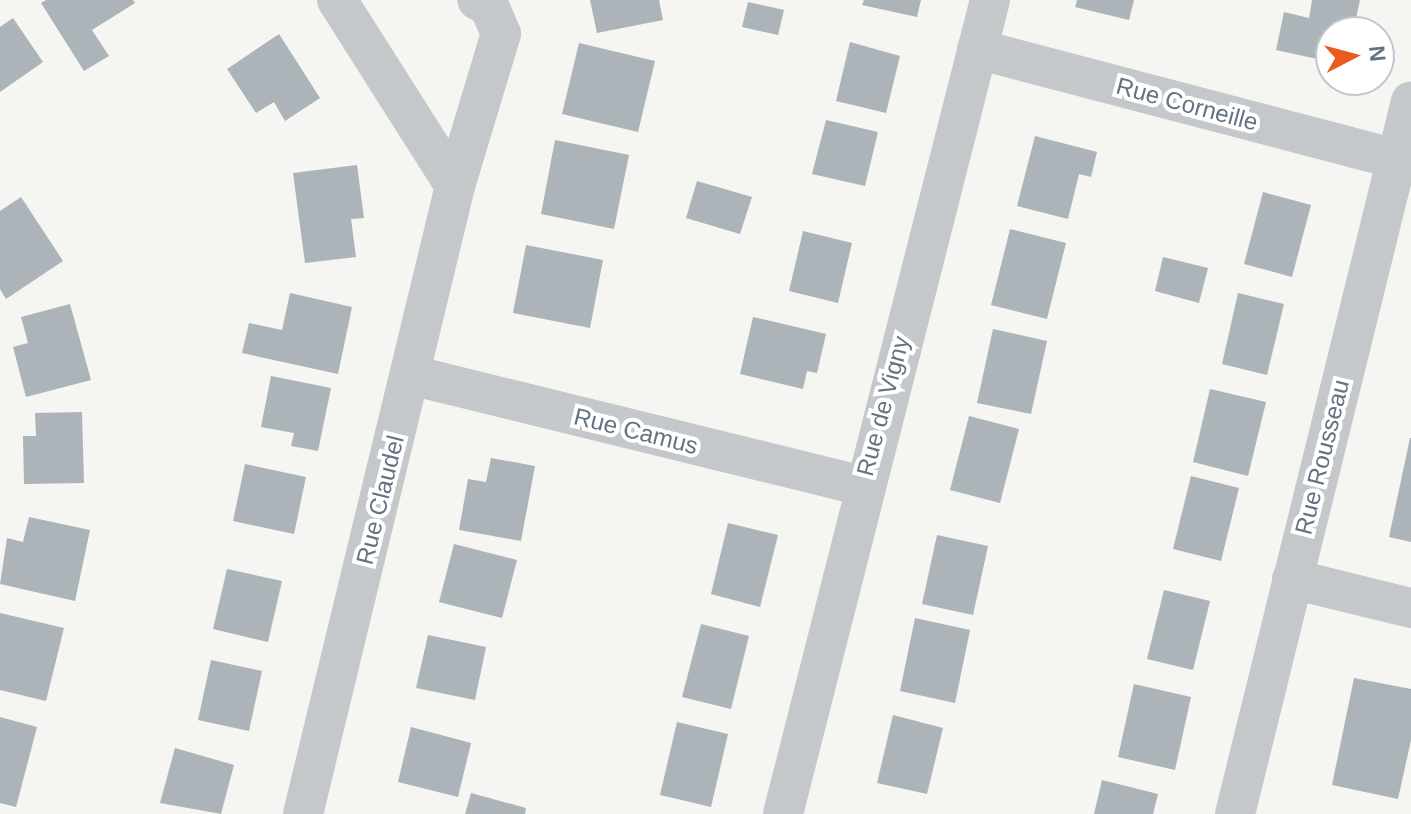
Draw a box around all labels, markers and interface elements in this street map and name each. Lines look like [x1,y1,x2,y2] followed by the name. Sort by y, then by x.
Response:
[1315,16,1395,96] north arrow
[1364,44,1391,63] text: N
[1113,71,1261,137] street label: Rue Corneille
[850,333,916,479] street label: Rue de Vigny
[1289,376,1355,538] street label: Rue Rousseau
[571,402,701,460] street label: Rue Camus
[350,432,410,568] street label: Rue Claudel

